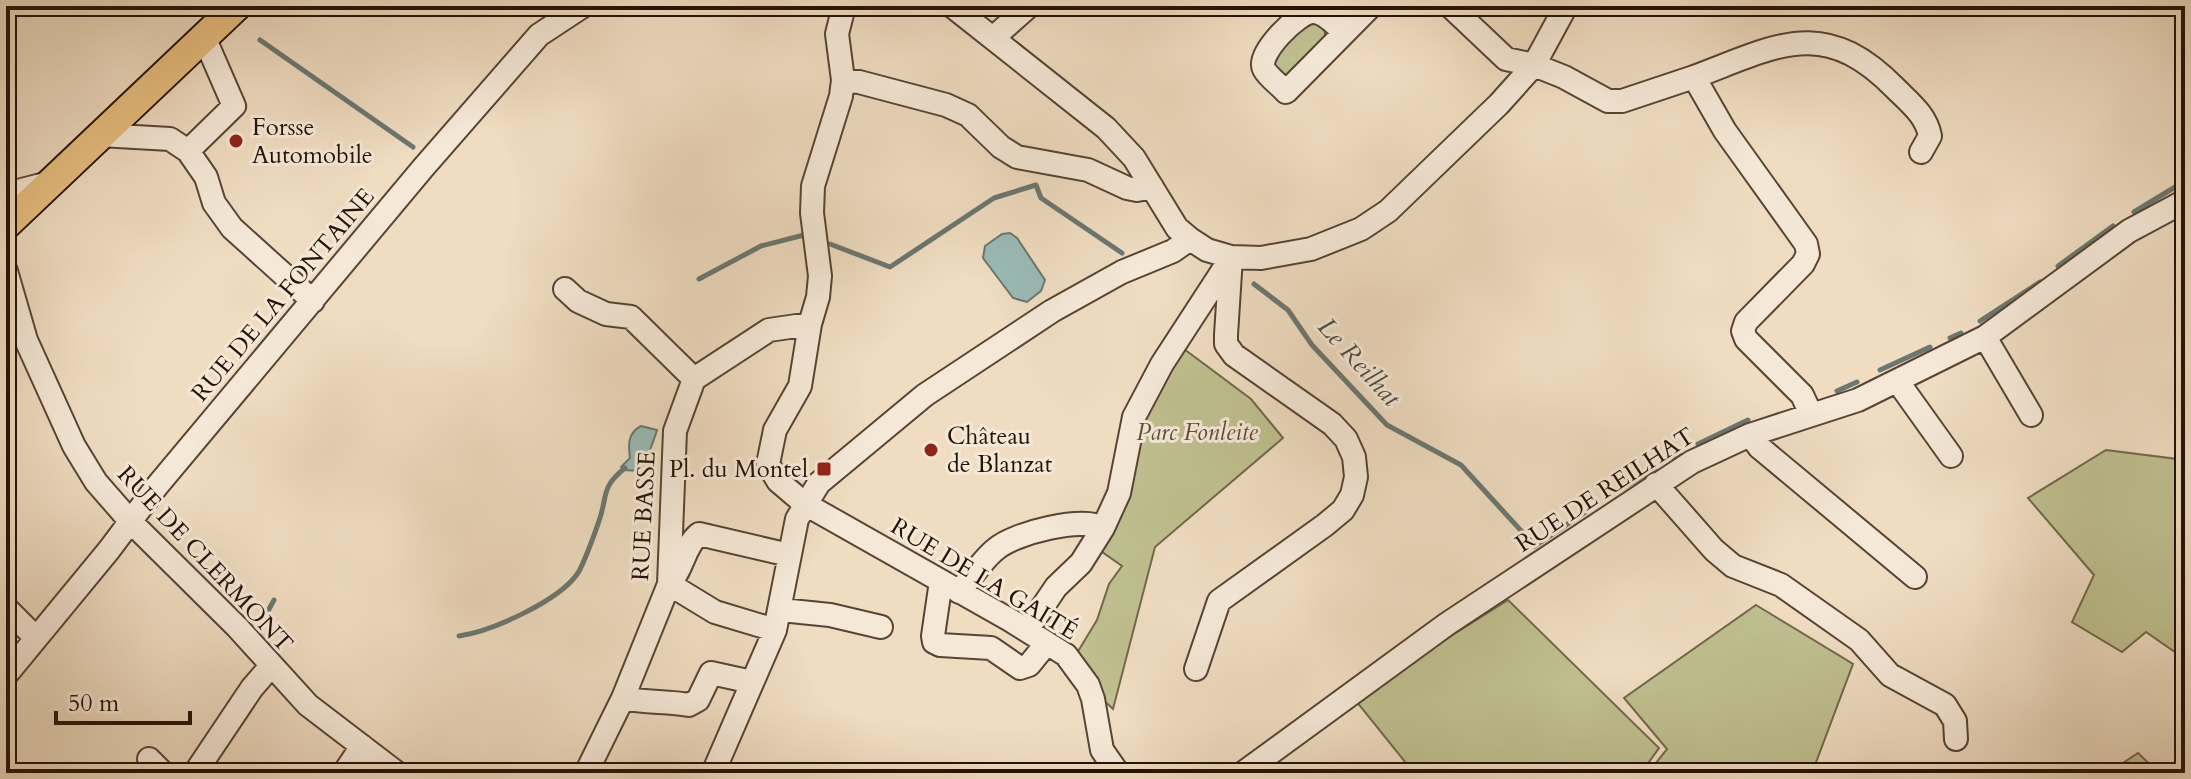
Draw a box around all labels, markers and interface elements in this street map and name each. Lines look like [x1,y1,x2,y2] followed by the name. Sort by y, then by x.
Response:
[252,111,373,172] place label: Forsse Automobile
[227,132,245,150] marker: Forsse Automobile
[184,181,382,409] street label: RUE DE LA FONTAINE
[1310,310,1409,414] water label: Le Reilhat
[1136,416,1259,449] park label: Parc Fonleite
[947,420,1053,481] place label: Château de Blanzat
[1509,420,1701,560] street label: RUE DE REILHAT
[922,441,940,459] marker: Château de Blanzat
[624,450,664,582] street label: RUE BASSE
[669,453,808,486] place label: Pl. du Montel
[110,459,300,659] street label: RUE DE CLERMONT
[815,460,833,478] marker: Pl. du Montel
[884,510,1084,648] street label: RUE DE LA GAITÉ
[56,675,190,725] scale bar
[68,687,120,720] text: 50 m

